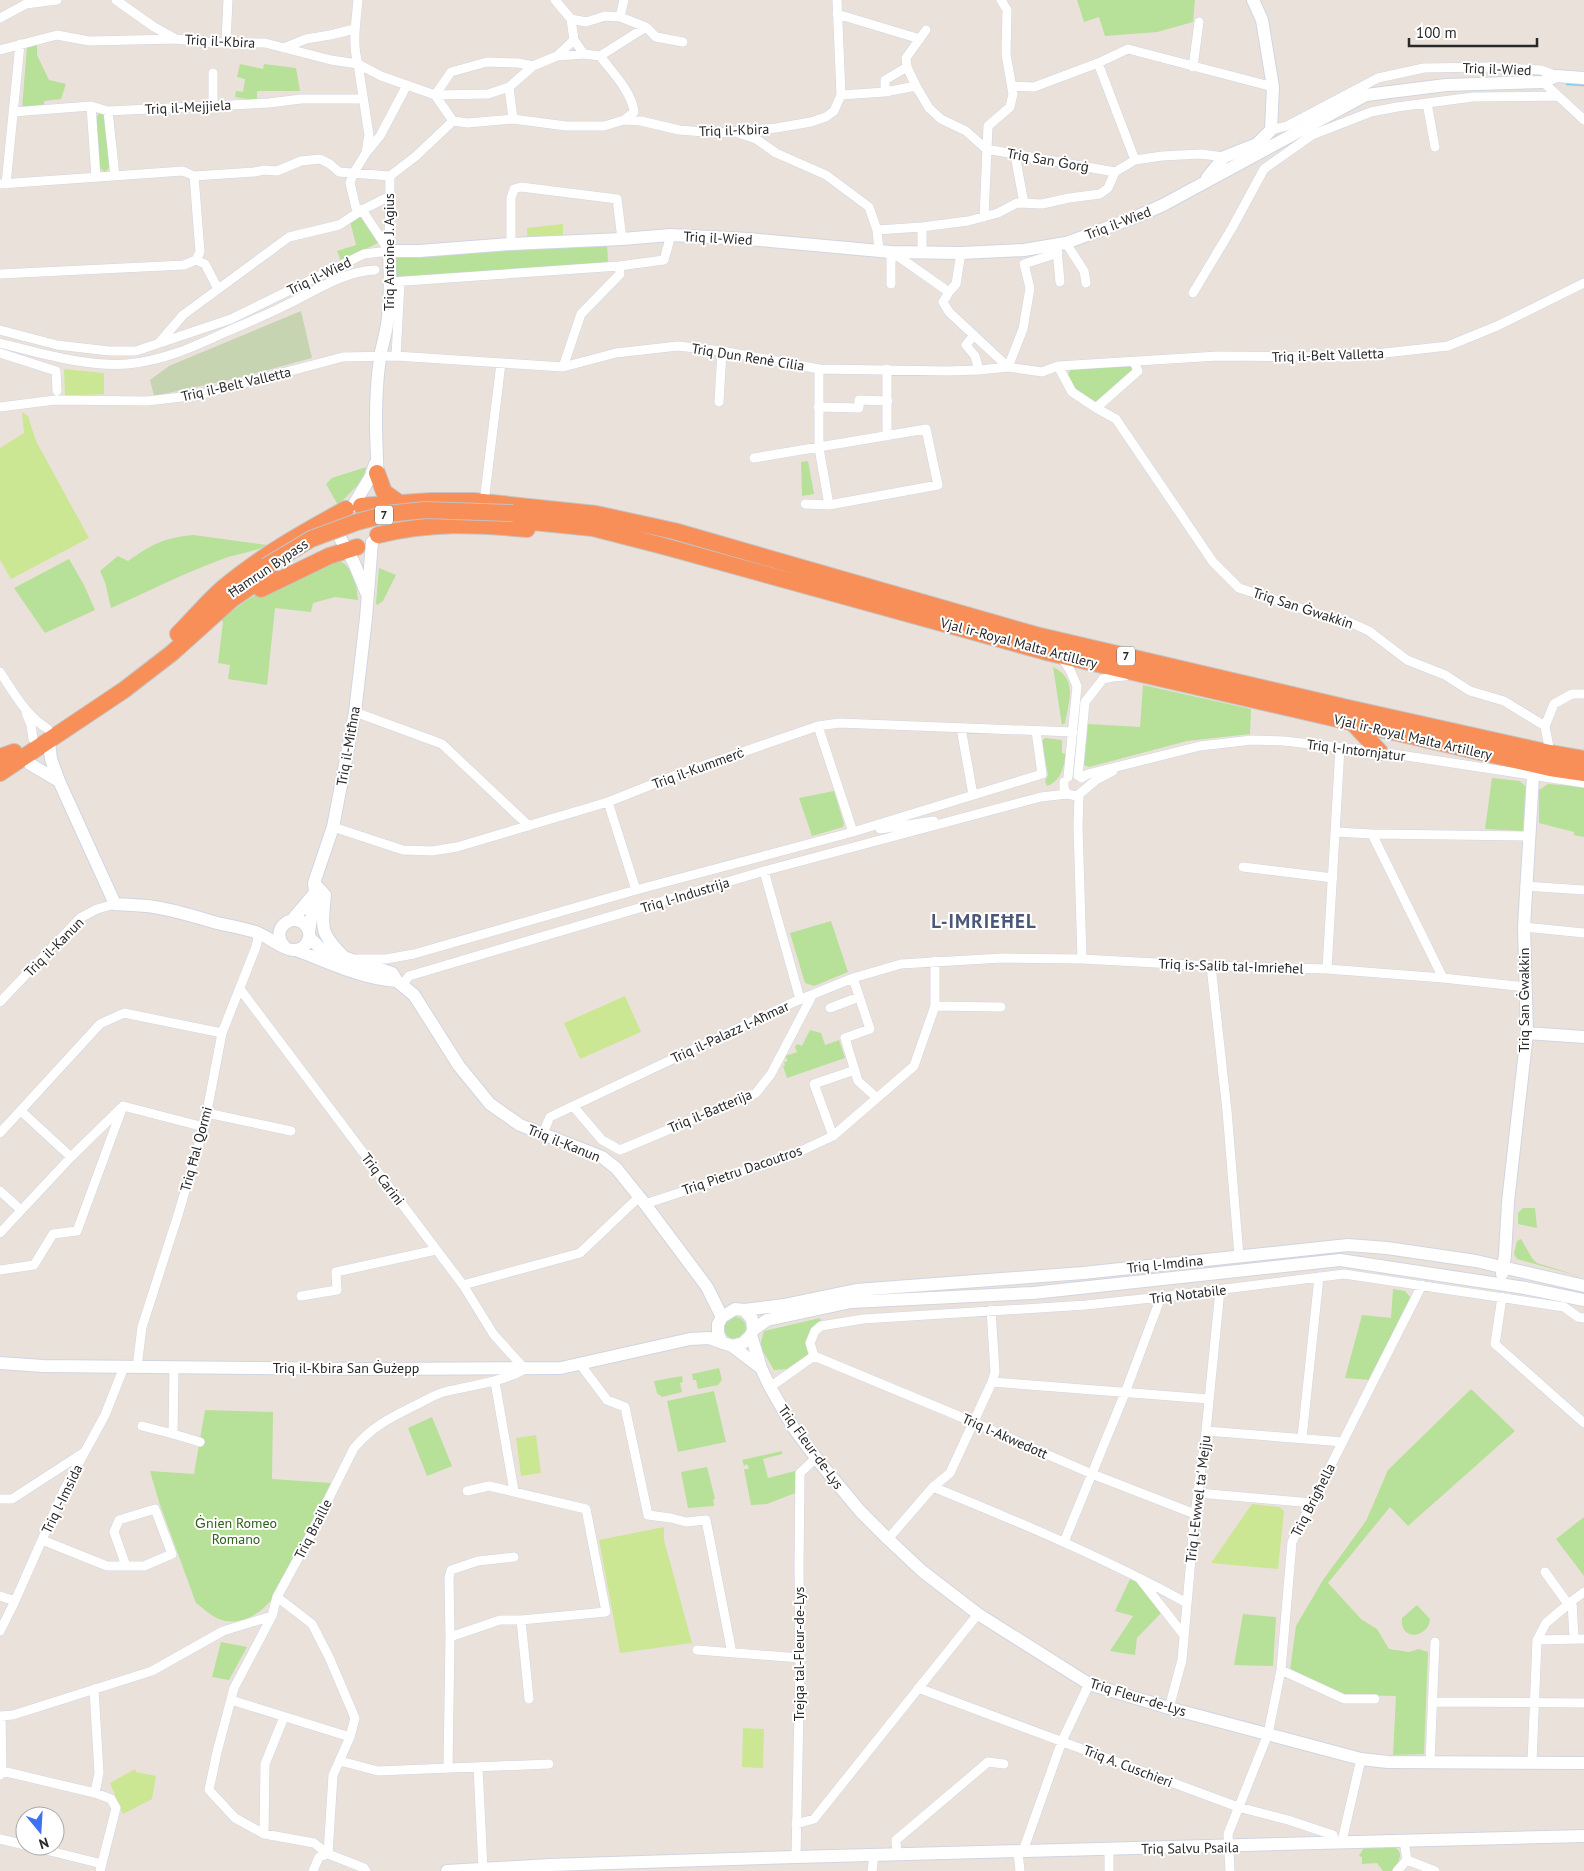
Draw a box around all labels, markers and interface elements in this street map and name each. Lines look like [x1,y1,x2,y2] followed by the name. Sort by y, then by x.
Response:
[1409,15,1536,47] scale bar
[1416,23,1457,42] text: 100 m
[184,30,256,52] street label: Triq il-Kbira
[1462,59,1532,79] street label: Triq il-Wied
[144,96,232,118] street label: Triq il-Mejjiela
[698,120,770,140] street label: Triq il-Kbira
[1006,144,1090,176] street label: Triq San Ġorġ
[380,193,398,311] street label: Triq Antoine J. Agius
[1083,202,1153,244] street label: Triq il-Wied
[683,227,753,249] street label: Triq il-Wied
[284,253,354,299] street label: Triq il-Wied
[690,339,806,375] street label: Triq Dun Renè Cilia
[1272,344,1384,366] street label: Triq il-Belt Valletta
[179,363,293,405] street label: Triq il-Belt Valletta
[375,506,393,524] road number: 7
[225,535,311,601] street label: Ħamrun Bypass
[1250,583,1356,633] street label: Triq San Ġwakkin
[938,613,1100,673] street label: Vjal ir-Royal Malta Artillery
[1117,646,1135,666] road number: 7
[332,705,364,787] street label: Triq il-Mitħna
[1331,710,1494,764] street label: Vjal ir-Royal Malta Artillery
[1306,735,1407,765] street label: Triq l-Intornjatur
[650,743,746,793] street label: Triq il-Kummerċ
[638,873,732,917] street label: Triq l-Industrija
[931,909,1037,933] district label: L-IMRIEĦEL
[20,913,88,981] street label: Triq il-Kanun
[1515,948,1533,1052] street label: Triq San Ġwakkin
[1158,954,1304,978] street label: Triq is-Salib tal-Imrieħel
[668,997,792,1067] street label: Triq il-Palazz l-Aħmar
[665,1085,755,1137] street label: Triq il-Batterija
[176,1105,216,1193] street label: Triq Ħal Qormi
[525,1120,603,1166] street label: Triq il-Kanun
[680,1141,804,1199] street label: Triq Pietru Dacoutros
[358,1149,408,1209] street label: Triq Carini
[1126,1251,1204,1277] street label: Triq l-Imdina
[1149,1280,1227,1308] street label: Triq Notabile
[273,1359,419,1377] street label: Triq il-Kbira San Ġużepp
[774,1401,848,1493] street label: Triq Fleur-de-Lys
[959,1409,1051,1463] street label: Triq l-Akwedott
[1181,1434,1215,1564] street label: Triq l-Ewwel ta' Mejju
[1287,1460,1339,1540] street label: Triq Brigħella
[38,1461,86,1537] street label: Triq l-Imsida
[290,1496,336,1562] street label: Triq Braille
[195,1514,277,1548] park label: Ġnien Romeo Romano
[790,1587,808,1721] street label: Trejqa tal-Fleur-de-Lys
[1088,1674,1188,1720] street label: Triq Fleur-de-Lys
[1081,1741,1175,1791] street label: Triq A. Cuschieri
[15,1806,65,1856] north arrow
[37,1833,51,1853] text: N
[1141,1838,1239,1858] street label: Triq Salvu Psaila

